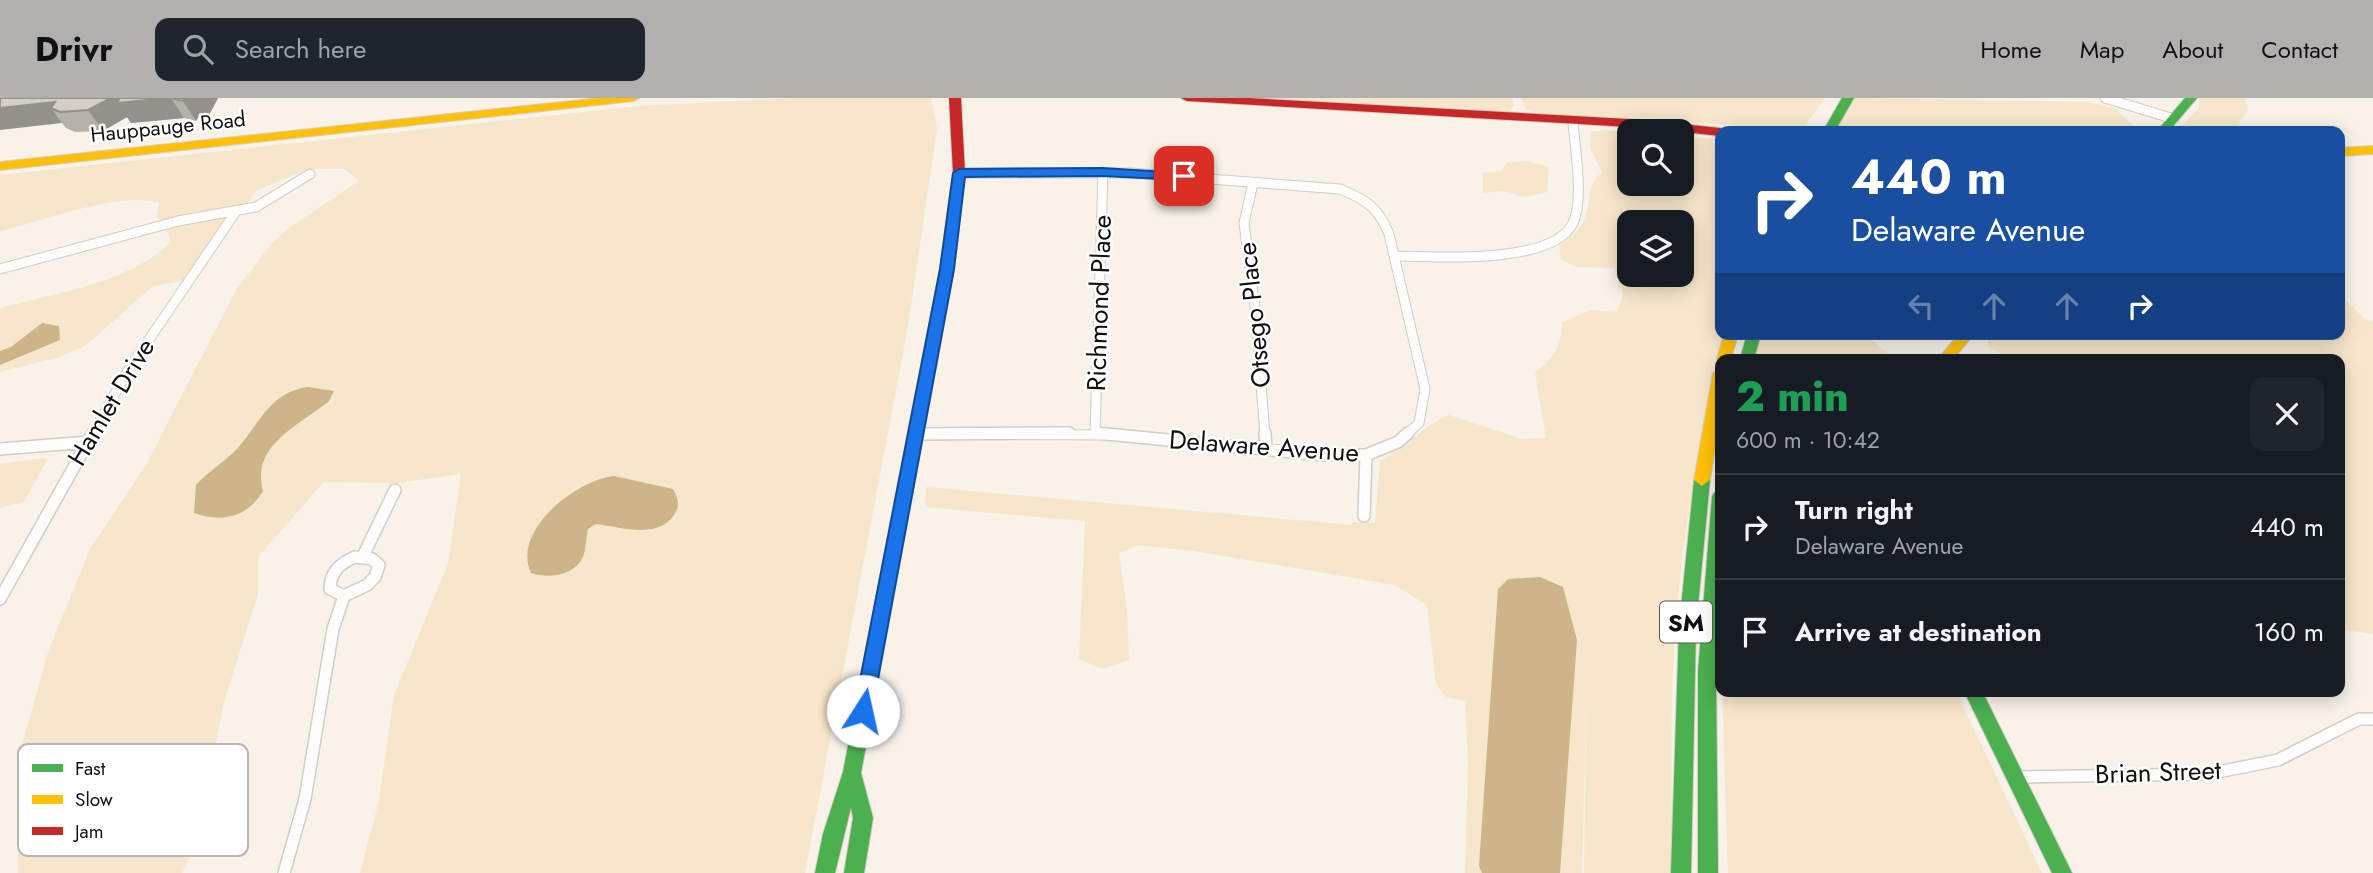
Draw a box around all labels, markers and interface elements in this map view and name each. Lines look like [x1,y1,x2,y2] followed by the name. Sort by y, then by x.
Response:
[155,18,645,81] search box
[35,26,113,73] text: Drivr
[179,30,217,68] icon: search
[235,30,366,68] text: Search here
[1980,32,2042,67] text: Home
[2080,32,2124,67] text: Map
[2162,32,2223,67] text: About
[2261,32,2338,67] text: Contact
[89,104,247,150] street label: Hauppauge Road
[1617,119,1694,287] map controls
[1617,119,1694,196] button: search
[1851,142,2007,212] text: 440 m
[1154,146,1214,206] pin
[1736,154,1827,245] icon: right
[1165,157,1203,195] icon: arrive
[1851,207,2085,253] text: Delaware Avenue
[1617,210,1694,287] button: layers
[1077,214,1121,392] street label: Richmond Place
[1227,240,1281,390] street label: Otsego Place
[1902,287,1940,325] icon: left
[1975,287,2013,325] icon: ahead
[2048,287,2086,325] icon: ahead
[2121,287,2159,325] icon: right
[58,331,164,473] street label: Hamlet Drive
[1736,366,1849,427] text: 2 min
[2250,377,2324,451] button: close
[1168,420,1360,472] street label: Delaware Avenue
[1736,423,1880,457] text: 600 m · 10:42
[1795,491,1913,529] text: Turn right
[1736,508,1774,546] icon: right
[2250,508,2324,546] text: 440 m
[1795,529,1963,563] text: Delaware Avenue
[1660,602,1712,642] road number: SM
[1736,613,1774,651] icon: arrive
[1795,613,2042,651] text: Arrive at destination
[2254,613,2324,651] text: 160 m
[826,674,900,748] position arrow
[18,744,248,856] legend
[2094,751,2222,793] street label: Brian Street
[75,755,106,782] text: Fast
[75,786,113,813] text: Slow
[72,818,104,845] text: Jam

